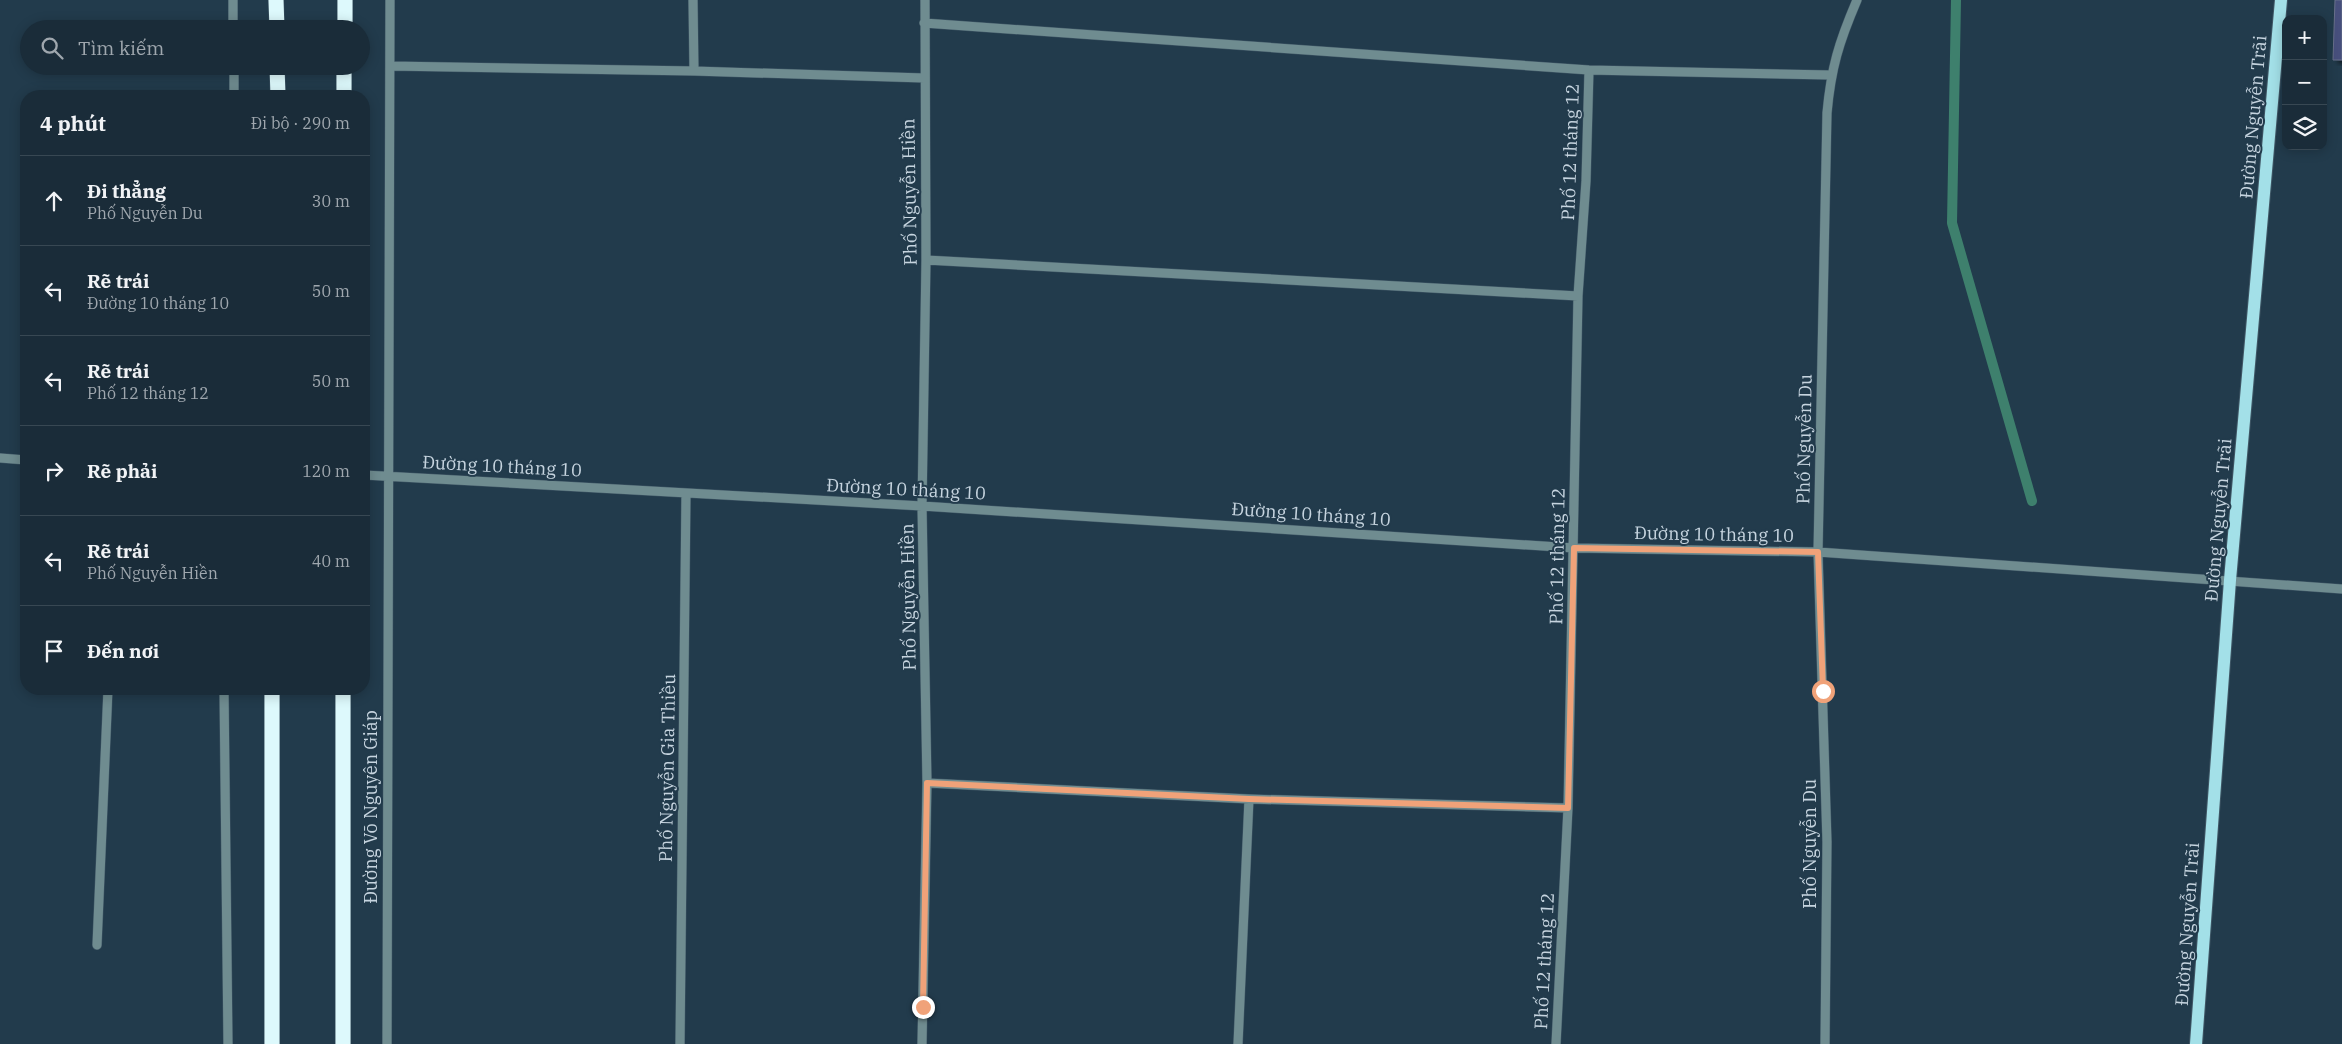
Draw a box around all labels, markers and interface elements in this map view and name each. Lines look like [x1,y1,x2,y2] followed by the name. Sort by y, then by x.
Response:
[2282,15,2327,150] map controls
[2282,15,2327,60] button: +
[20,20,370,75] search box
[38,34,66,62] icon: search
[2234,34,2272,200] street label: Đường Nguyễn Trãi
[78,36,164,60] text: Tìm kiếm
[2282,60,2327,105] button: −
[1556,83,1584,221] street label: Phố 12 tháng 12
[2282,105,2327,150] button: layers
[40,109,106,137] text: 4 phút
[251,113,350,133] text: Đi bộ · 290 m
[896,118,922,266] street label: Phố Nguyễn Hiền
[87,179,166,203] text: Đi thẳng
[40,187,68,215] icon: ahead
[312,191,350,211] text: 30 m
[87,203,203,223] text: Phố Nguyễn Du
[87,269,149,293] text: Rẽ trái
[40,277,68,305] icon: left
[312,281,350,301] text: 50 m
[87,293,229,313] text: Đường 10 tháng 10
[87,359,149,383] text: Rẽ trái
[40,367,68,395] icon: left
[312,371,350,391] text: 50 m
[1791,374,1817,504] street label: Phố Nguyễn Du
[87,383,209,403] text: Phố 12 tháng 12
[2199,437,2237,603] street label: Đường Nguyễn Trãi
[422,450,582,482] street label: Đường 10 tháng 10
[40,457,68,485] icon: right
[87,459,157,483] text: Rẽ phải
[302,461,350,481] text: 120 m
[826,473,986,505] street label: Đường 10 tháng 10
[1544,487,1570,625] street label: Phố 12 tháng 12
[1231,497,1391,531] street label: Đường 10 tháng 10
[1634,521,1794,547] street label: Đường 10 tháng 10
[895,523,921,671] street label: Phố Nguyễn Hiền
[87,539,149,563] text: Rẽ trái
[40,547,68,575] icon: left
[312,551,350,571] text: 40 m
[87,563,218,583] text: Phố Nguyễn Hiền
[40,637,68,665] icon: arrive
[87,639,159,663] text: Đến nơi
[654,674,680,862] street label: Phố Nguyễn Gia Thiều
[1812,680,1835,703] route start
[359,710,382,904] street label: Đường Võ Nguyên Giáp
[1798,779,1821,909] street label: Phố Nguyễn Du
[2170,841,2204,1007] street label: Đường Nguyễn Trãi
[1529,892,1559,1030] street label: Phố 12 tháng 12
[912,996,935,1019] route end

